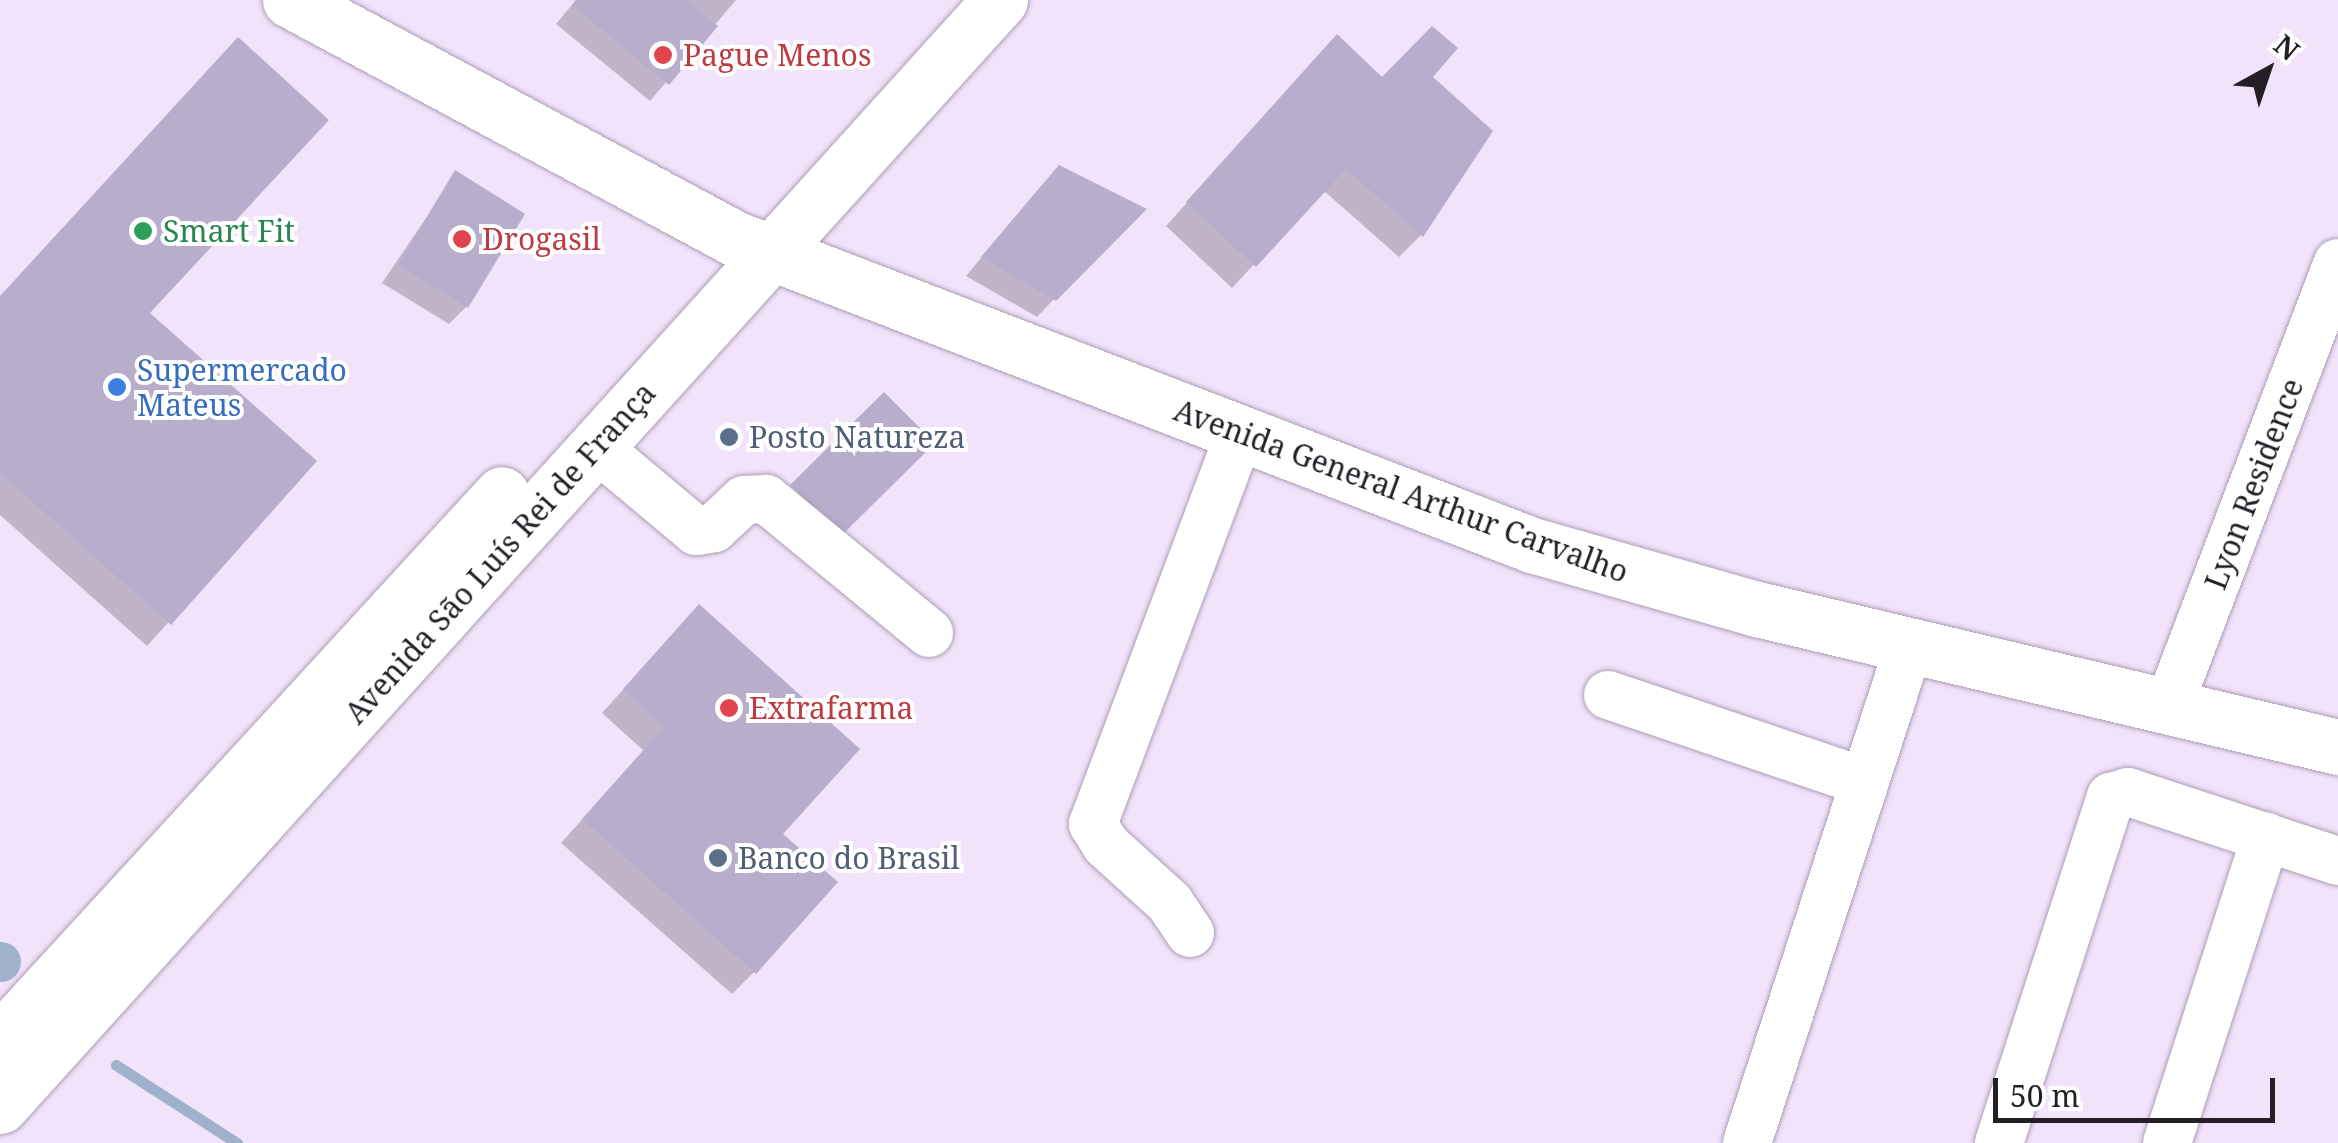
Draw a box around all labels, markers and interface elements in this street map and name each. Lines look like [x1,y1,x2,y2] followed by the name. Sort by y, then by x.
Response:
[2218,20,2318,120] north arrow
[2267,25,2308,69] text: N
[683,37,871,73] place label: Pague Menos
[652,44,674,66] marker: Pague Menos
[163,213,295,249] place label: Smart Fit
[132,220,154,242] marker: Smart Fit
[482,221,601,257] place label: Drogasil
[451,228,473,250] marker: Drogasil
[137,352,347,422] place label: Supermercado Mateus
[2197,374,2311,594] street label: Lyon Residence
[337,375,663,731] street label: Avenida São Luís Rei de França
[106,376,128,398] marker: Supermercado Mateus
[1169,392,1633,590] street label: Avenida General Arthur Carvalho
[749,419,965,455] place label: Posto Natureza
[718,426,740,448] marker: Posto Natureza
[749,690,913,726] place label: Extrafarma
[718,697,740,719] marker: Extrafarma
[738,840,960,876] place label: Banco do Brasil
[707,847,729,869] marker: Banco do Brasil
[1998,1058,2280,1120] scale bar
[2010,1075,2080,1116] text: 50 m

